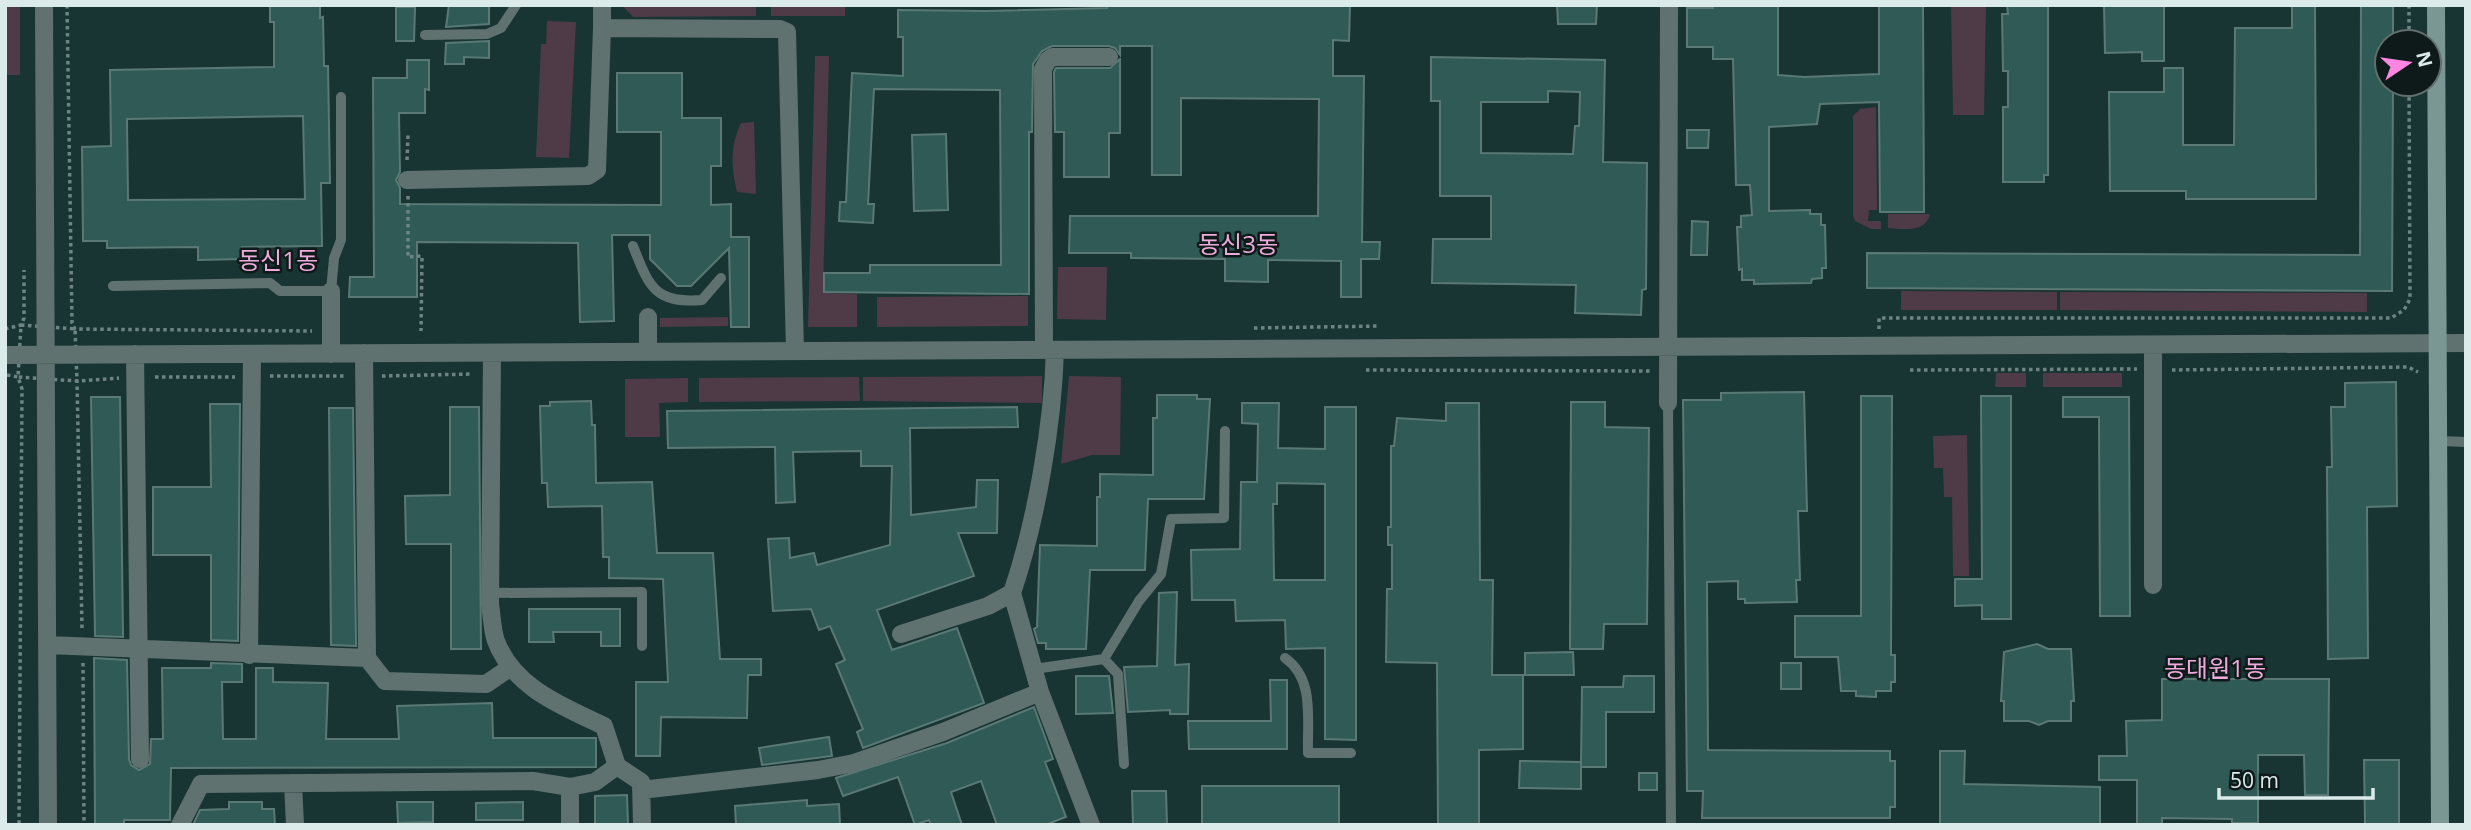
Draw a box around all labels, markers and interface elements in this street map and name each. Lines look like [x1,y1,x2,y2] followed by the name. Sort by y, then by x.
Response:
[2373,28,2443,98] north arrow
[2410,49,2439,70] text: N
[1198,227,1278,260] district label: 동신3동
[238,243,318,276] district label: 동신1동
[2164,651,2266,684] district label: 동대원1동
[2219,756,2373,800] scale bar
[2230,766,2279,794] text: 50 m

